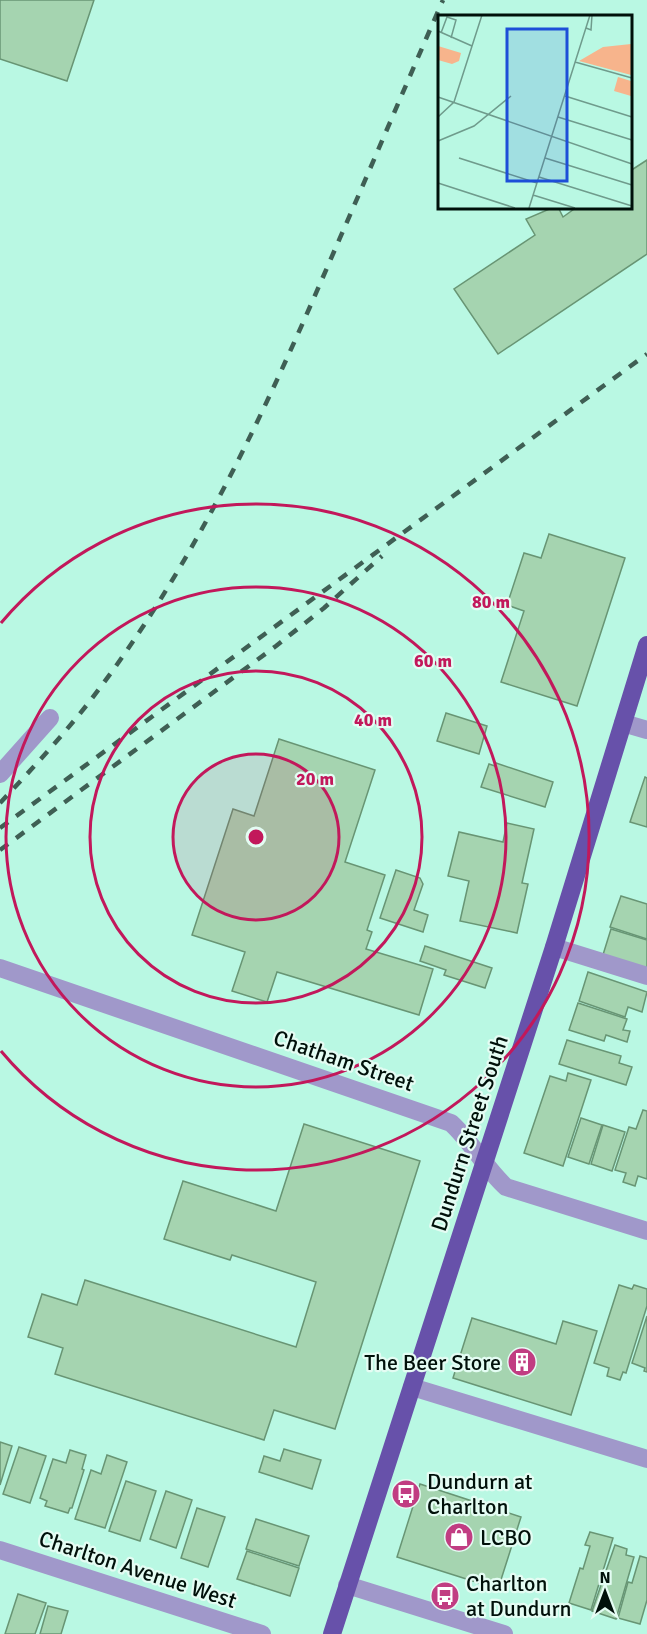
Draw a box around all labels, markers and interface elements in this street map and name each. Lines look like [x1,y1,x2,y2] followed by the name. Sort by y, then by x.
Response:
[438,15,632,208] inset map
[472,591,510,613] text: 80 m
[414,650,452,672] text: 60 m
[354,709,392,731] text: 40 m
[296,768,334,790] text: 20 m
[246,827,266,847] centre of rings
[270,1024,418,1097] street label: Chatham Street
[425,1032,514,1235] street label: Dundurn Street South
[506,1346,538,1378] building icon: The Beer Store
[364,1349,501,1376] place label: The Beer Store
[427,1468,533,1520] place label: Dundurn at Charlton
[390,1478,422,1510] bus stop icon: Dundurn at Charlton
[443,1521,475,1553] shop icon: LCBO
[480,1524,532,1551] place label: LCBO
[36,1525,240,1614] street label: Charlton Avenue West
[575,1562,635,1622] north arrow
[599,1568,611,1588] text: N
[466,1570,572,1622] place label: Charlton at Dundurn
[429,1580,461,1612] bus stop icon: Charlton at Dundurn

